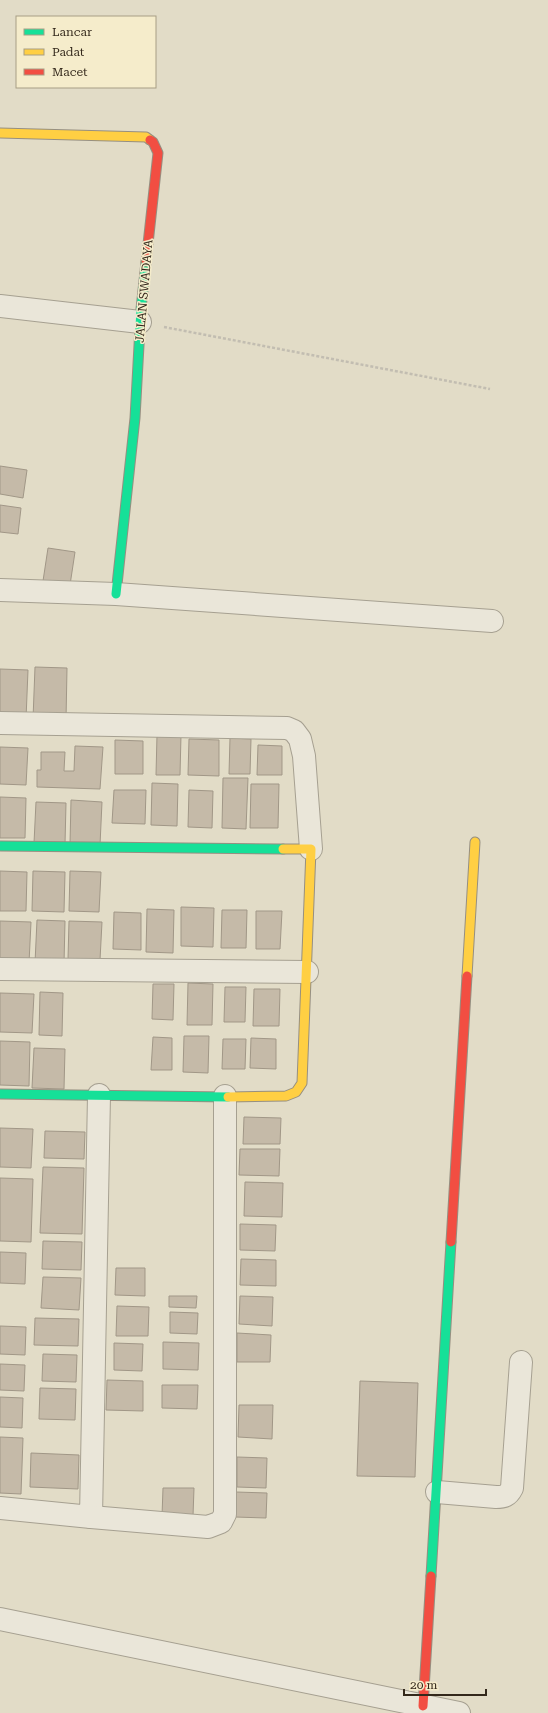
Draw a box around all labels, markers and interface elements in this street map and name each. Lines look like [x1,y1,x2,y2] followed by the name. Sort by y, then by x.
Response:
[16,16,156,88] legend
[52,25,92,39] text: Lancar
[52,45,85,59] text: Padat
[52,65,88,79] text: Macet
[133,238,156,343] street label: JALAN SWADAYA
[404,1671,486,1697] scale bar
[410,1678,437,1692] text: 20 m

